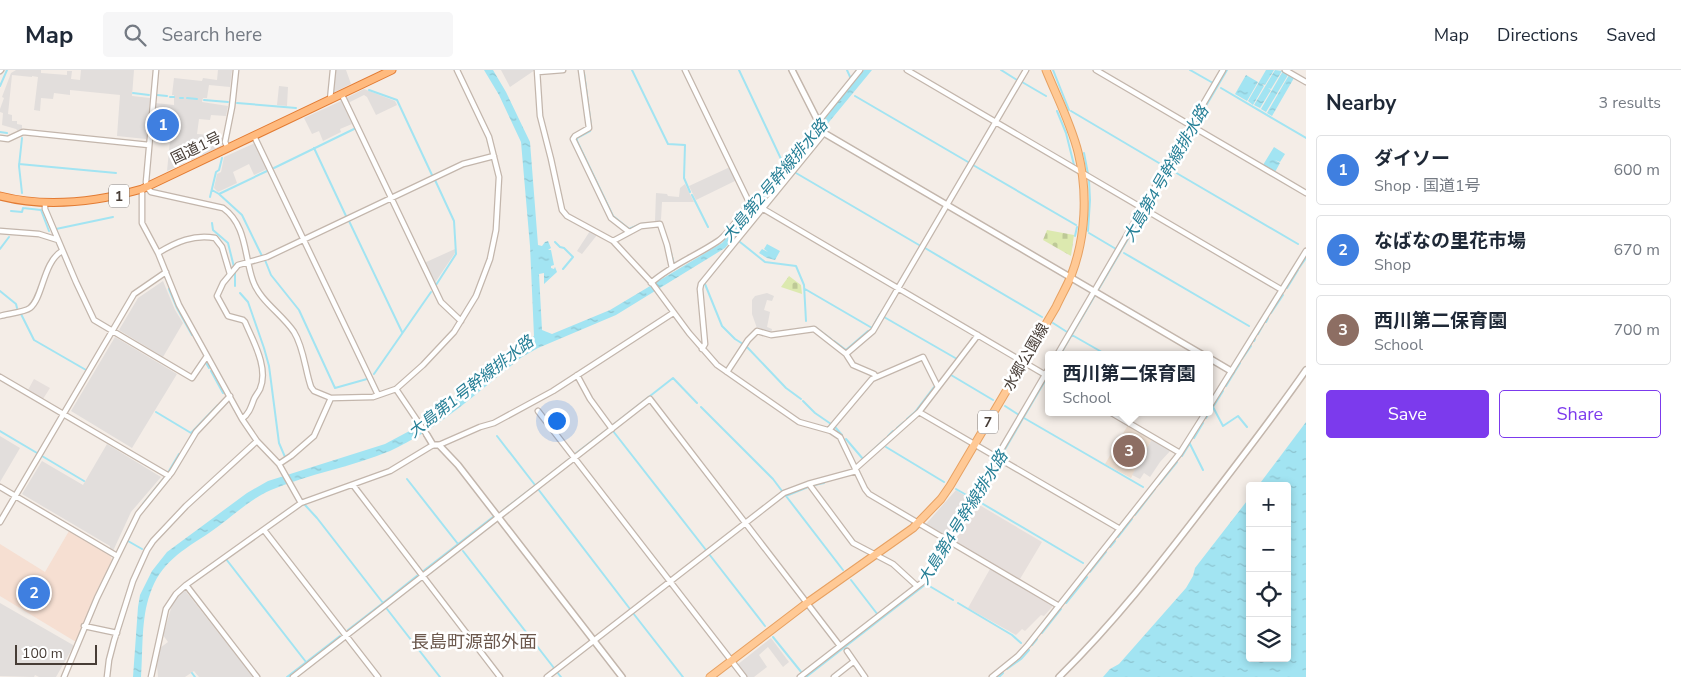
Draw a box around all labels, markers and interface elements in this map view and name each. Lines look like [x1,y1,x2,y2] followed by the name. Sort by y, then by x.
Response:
[103,12,453,57] search box
[25,19,73,51] text: Map
[121,21,149,49] icon: search
[161,22,262,48] text: Search here
[1434,23,1469,47] text: Map
[1497,23,1578,47] text: Directions
[1606,23,1656,47] text: Saved
[1326,89,1396,117] text: Nearby
[1599,92,1661,114] text: 3 results
[1118,100,1215,246] water label: 大島第4号幹線排水路
[147,106,179,144] pin: 1
[717,114,834,247] water label: 大島第2号幹線排水路
[167,127,225,169] street label: 国道1号
[1374,146,1450,172] text: ダイソー
[1338,159,1348,181] text: 1
[1613,159,1660,181] text: 600 m
[1374,175,1481,197] text: Shop · 国道1号
[109,184,129,208] road number: 1
[1374,228,1526,254] text: なばなの里花市場
[1338,239,1348,261] text: 2
[1613,239,1660,261] text: 670 m
[1374,254,1411,276] text: Shop
[1374,308,1507,334] text: 西川第二保育園
[1338,319,1348,341] text: 3
[1613,319,1660,341] text: 700 m
[999,320,1053,394] street label: 水郷公園線
[404,330,540,443] water label: 大島第1号幹線排水路
[1374,334,1423,356] text: School
[1045,351,1213,416] popup
[1062,361,1196,387] text: 西川第二保育園
[1062,387,1111,409] text: School
[1326,390,1489,438] button: Save
[1499,390,1661,438] button: Share
[544,408,570,434] your location
[978,411,998,434] road number: 7
[1113,432,1145,470] pin: 3
[913,445,1014,589] water label: 大島第4号幹線排水路
[1246,482,1291,662] map controls
[1246,482,1291,527] button: +
[1246,527,1291,572] button: −
[1246,572,1291,617] button: locate
[18,574,50,612] pin: 2
[1246,617,1291,662] button: layers
[411,630,537,654] district label: 長島町源部外面
[15,642,98,665] scale bar
[22,644,63,663] text: 100 m

